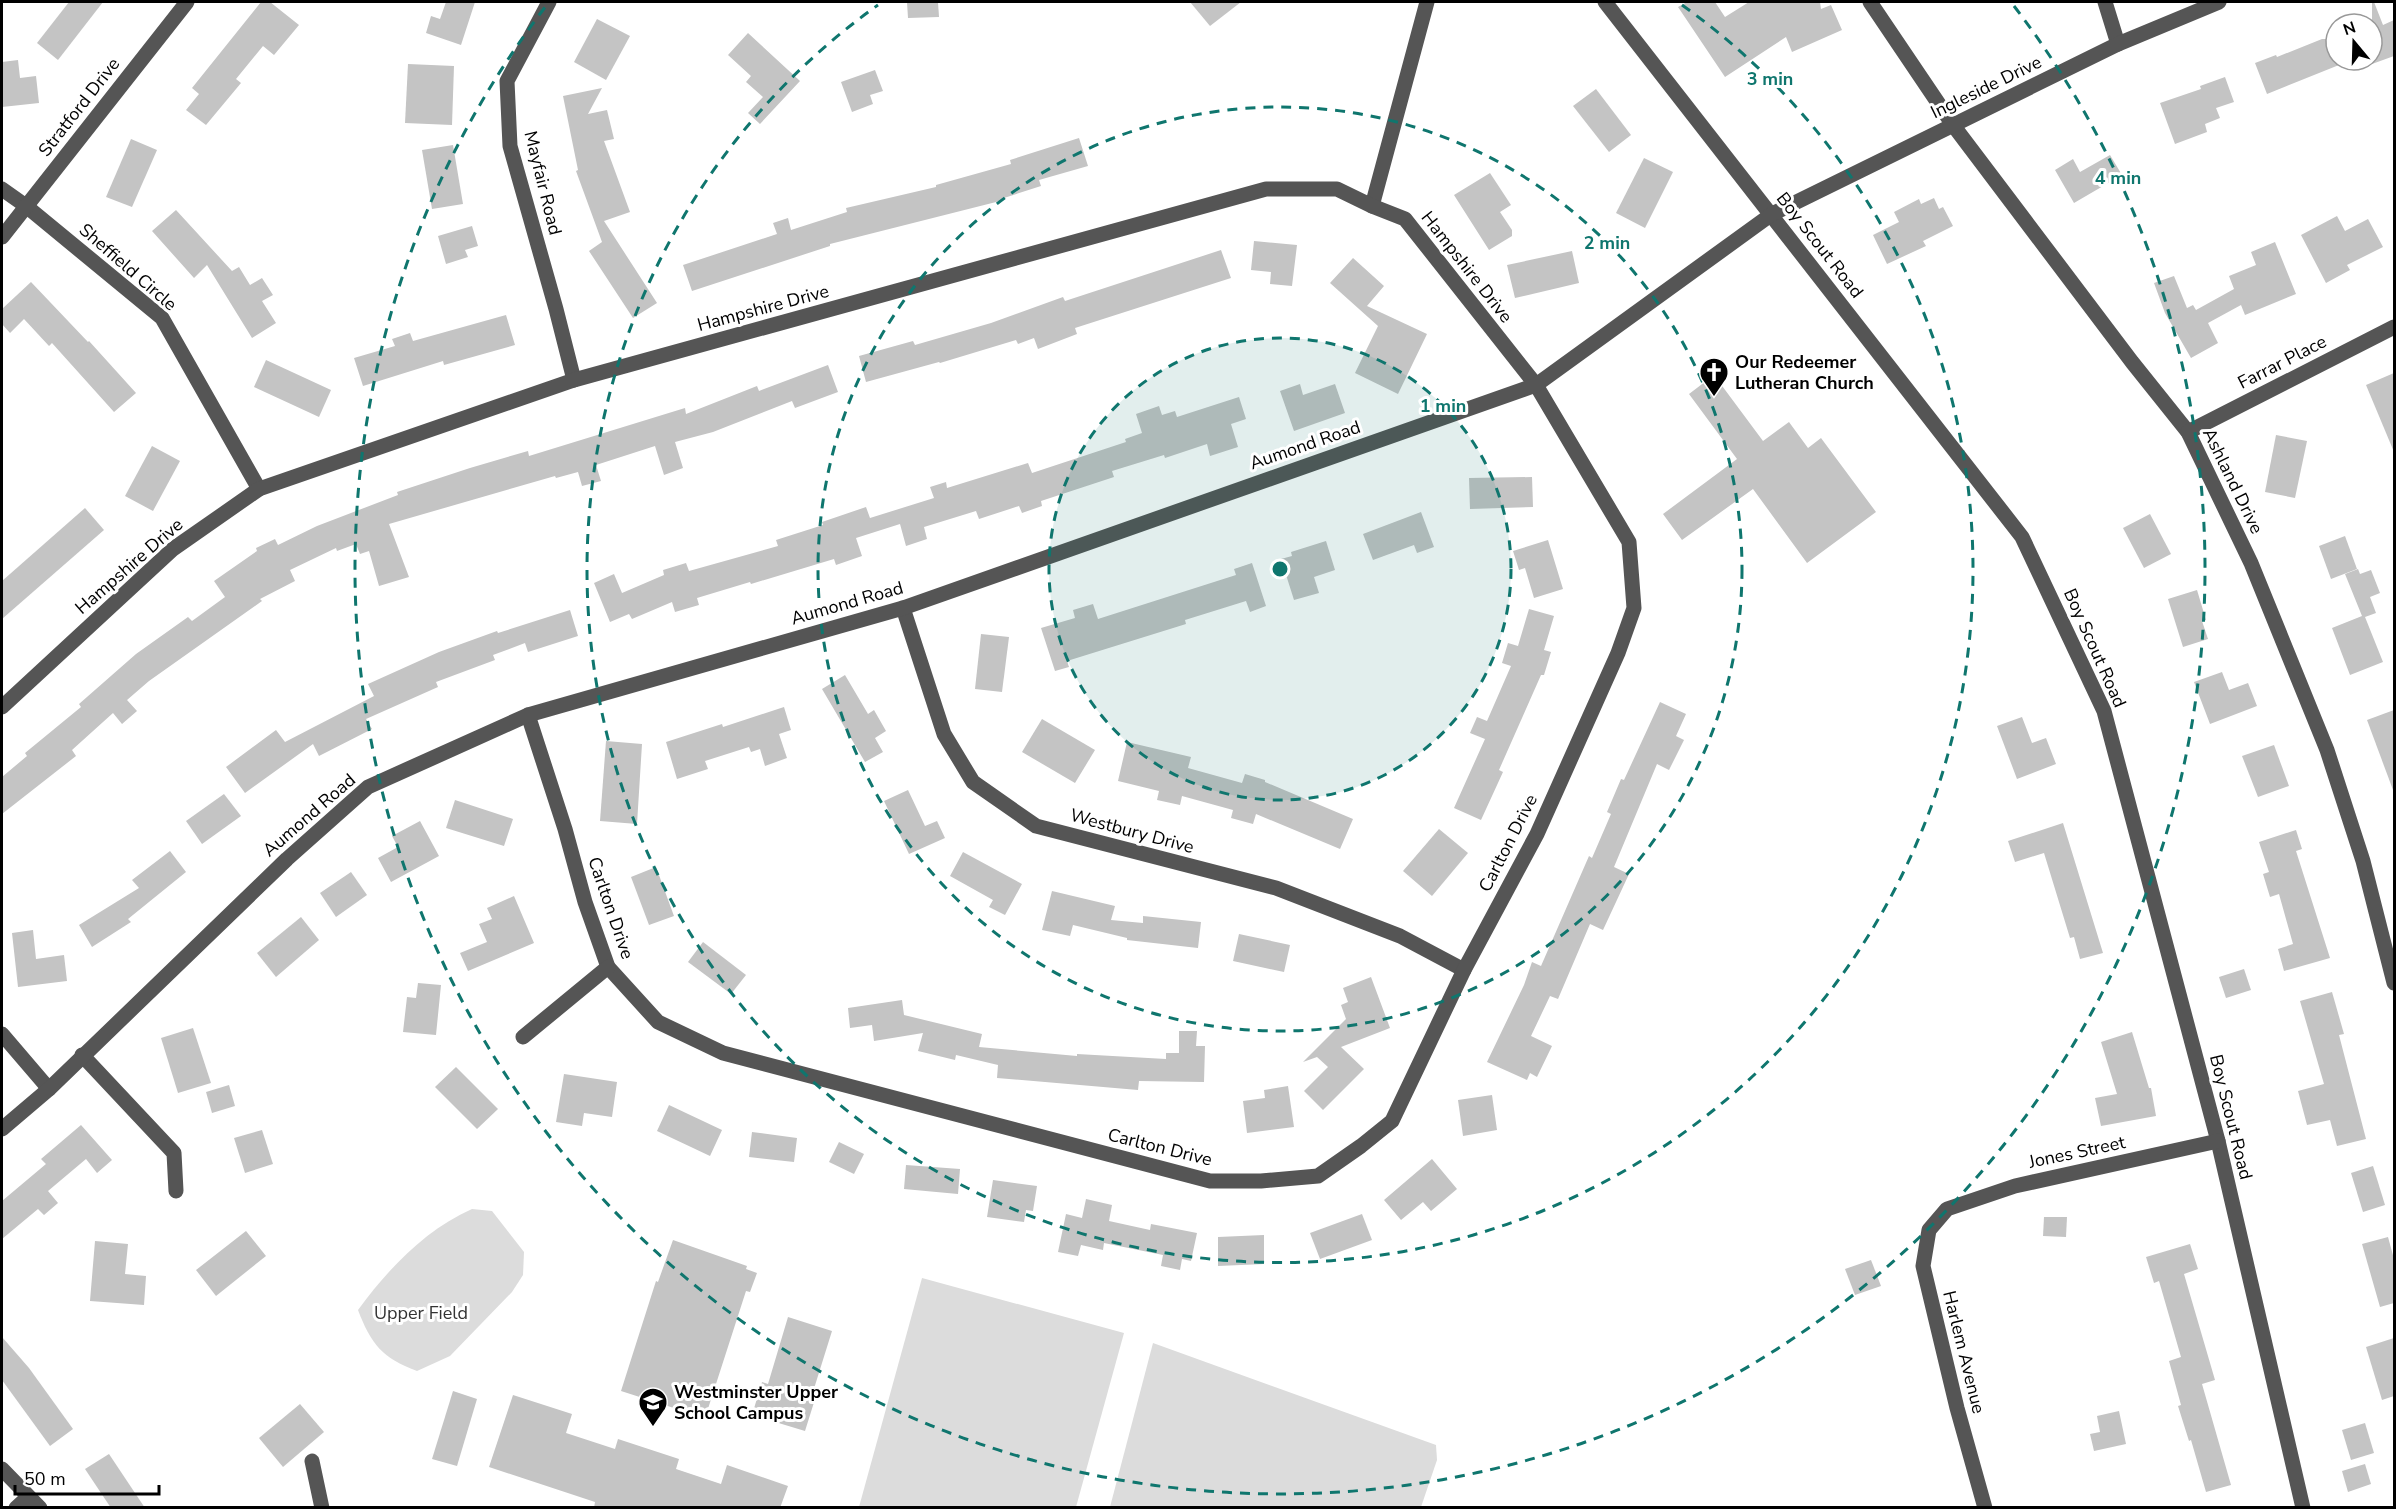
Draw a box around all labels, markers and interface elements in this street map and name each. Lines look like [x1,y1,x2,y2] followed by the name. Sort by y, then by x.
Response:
[2324,12,2384,72] north arrow
[2340,16,2359,41] text: N
[1927,50,2045,124] street label: Ingleside Drive
[33,53,125,161] street label: Stratford Drive
[1747,67,1793,91] text: 3 min
[518,128,568,238] street label: Mayfair Road
[2095,166,2141,190] text: 4 min
[1771,187,1869,303] street label: Boy Scout Road
[1416,206,1518,328] street label: Hampshire Drive
[74,218,182,316] street label: Sheffield Circle
[1584,231,1630,255] text: 2 min
[694,279,832,337] street label: Hampshire Drive
[2234,329,2330,395] street label: Farrar Place
[1735,350,1874,395] place label: Our Redeemer Lutheran Church
[1698,356,1730,398] church icon: Our Redeemer Lutheran Church
[1420,394,1466,418] text: 1 min
[1246,415,1364,475] street label: Aumond Road
[2197,424,2269,538] street label: Ashland Drive
[70,513,188,619] street label: Hampshire Drive
[1270,559,1290,579] centre of rings
[788,575,906,631] street label: Aumond Road
[2058,585,2132,711] street label: Boy Scout Road
[257,768,361,862] street label: Aumond Road
[1473,790,1543,896] street label: Carlton Drive
[1067,803,1197,859] street label: Westbury Drive
[582,854,640,962] street label: Carlton Drive
[2204,1052,2258,1182] street label: Boy Scout Road
[1105,1122,1215,1172] street label: Carlton Drive
[2026,1130,2128,1174] street label: Jones Street
[1937,1288,1991,1416] street label: Harlem Avenue
[374,1301,468,1325] park label: Upper Field
[674,1380,838,1425] place label: Westminster Upper School Campus
[637,1386,669,1428] school or university icon: Westminster Upper School Campus
[15,1458,159,1496] scale bar
[24,1467,66,1491] text: 50 m

